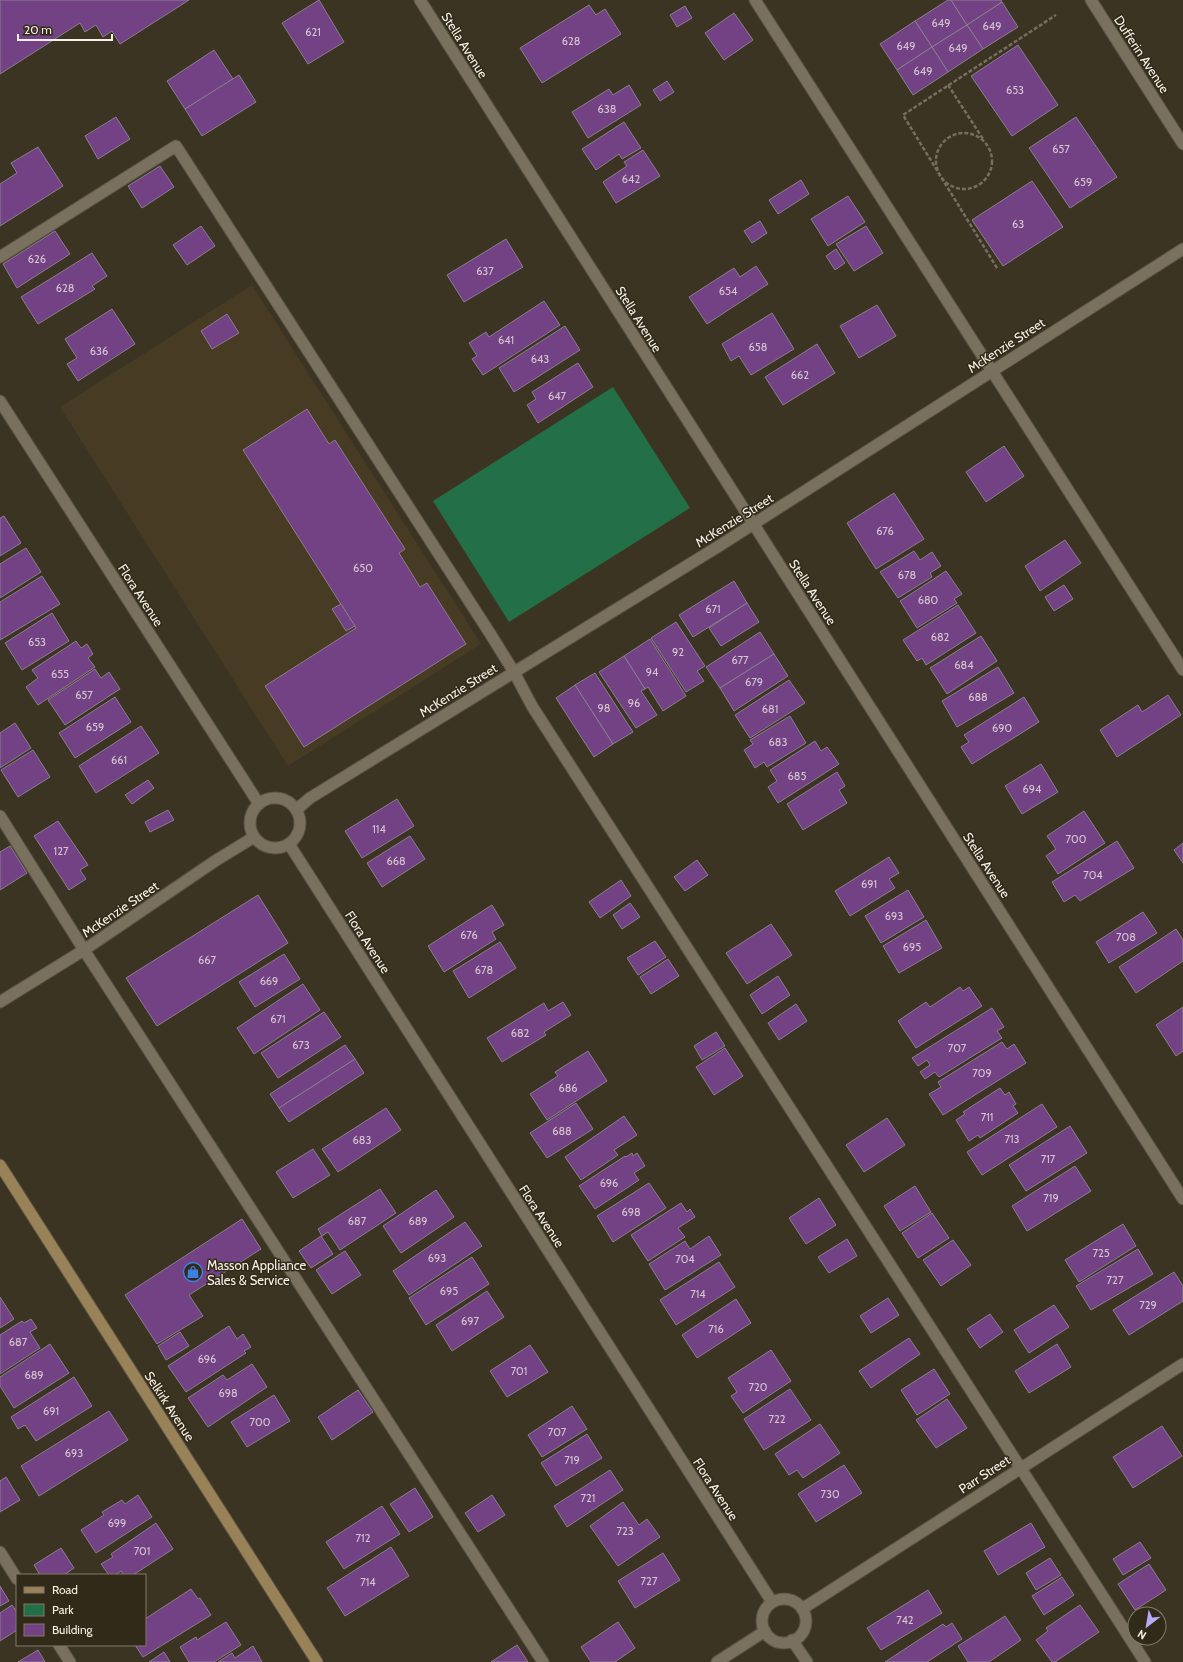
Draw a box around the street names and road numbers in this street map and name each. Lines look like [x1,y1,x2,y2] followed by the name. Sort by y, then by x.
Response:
[438,9,492,81] street label: Stella Avenue
[1111,12,1173,96] street label: Dufferin Avenue
[612,283,666,355] street label: Stella Avenue
[964,314,1048,376] street label: McKenzie Street
[692,489,776,550] street label: McKenzie Street
[786,556,840,628] street label: Stella Avenue
[115,561,167,630] street label: Flora Avenue
[416,659,500,720] street label: McKenzie Street
[960,829,1014,901] street label: Stella Avenue
[79,877,162,940] street label: McKenzie Street
[342,908,394,977] street label: Flora Avenue
[516,1182,568,1251] street label: Flora Avenue
[142,1368,199,1444] street label: Selkirk Avenue
[955,1451,1013,1497] street label: Parr Street
[690,1455,742,1524] street label: Flora Avenue

